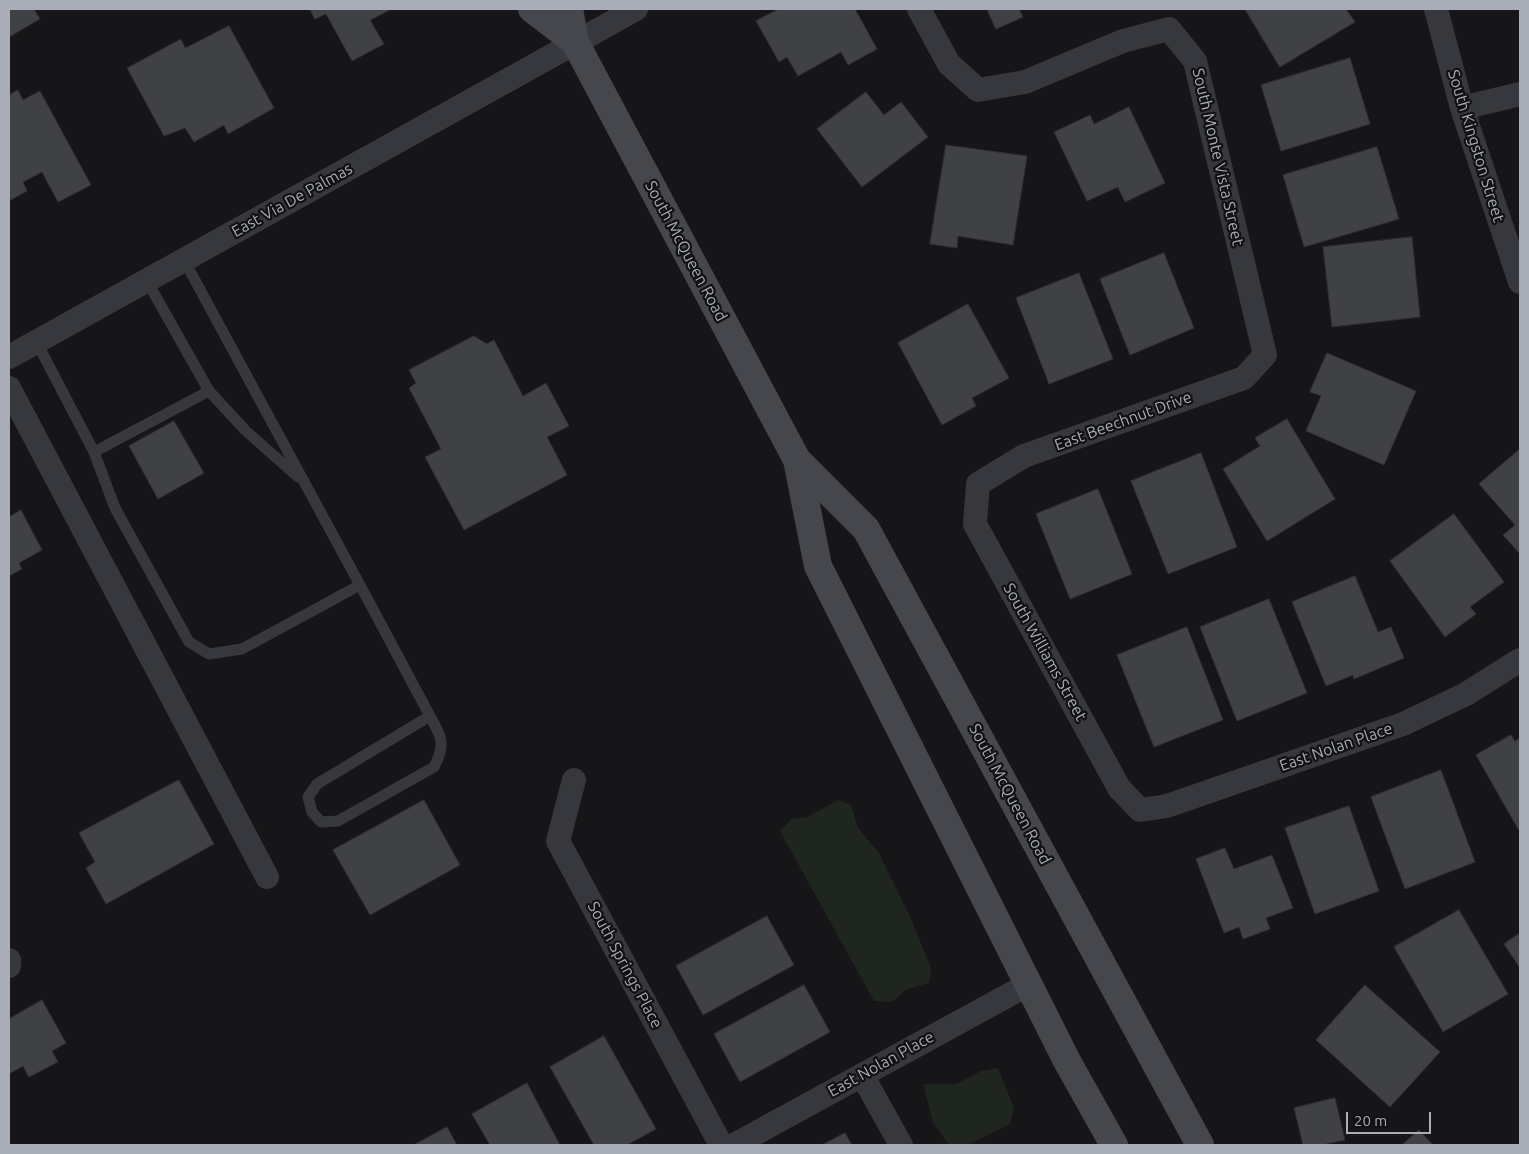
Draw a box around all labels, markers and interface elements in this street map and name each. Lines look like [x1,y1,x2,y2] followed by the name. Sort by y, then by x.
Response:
[1188,66,1248,248] street label: South Monte Vista Street
[1444,68,1508,224] street label: South Kingston Street
[228,159,356,241] street label: East Via De Palmas
[641,178,731,324] street label: South McQueen Road
[1052,387,1194,455] street label: East Beechnut Drive
[999,580,1091,724] street label: South Williams Street
[1277,719,1395,775] street label: East Nolan Place
[965,721,1055,867] street label: South McQueen Road
[583,898,667,1032] street label: South Springs Place
[825,1027,937,1101] street label: East Nolan Place
[1349,1102,1434,1134] scale bar
[1354,1112,1387,1129] text: 20 m

